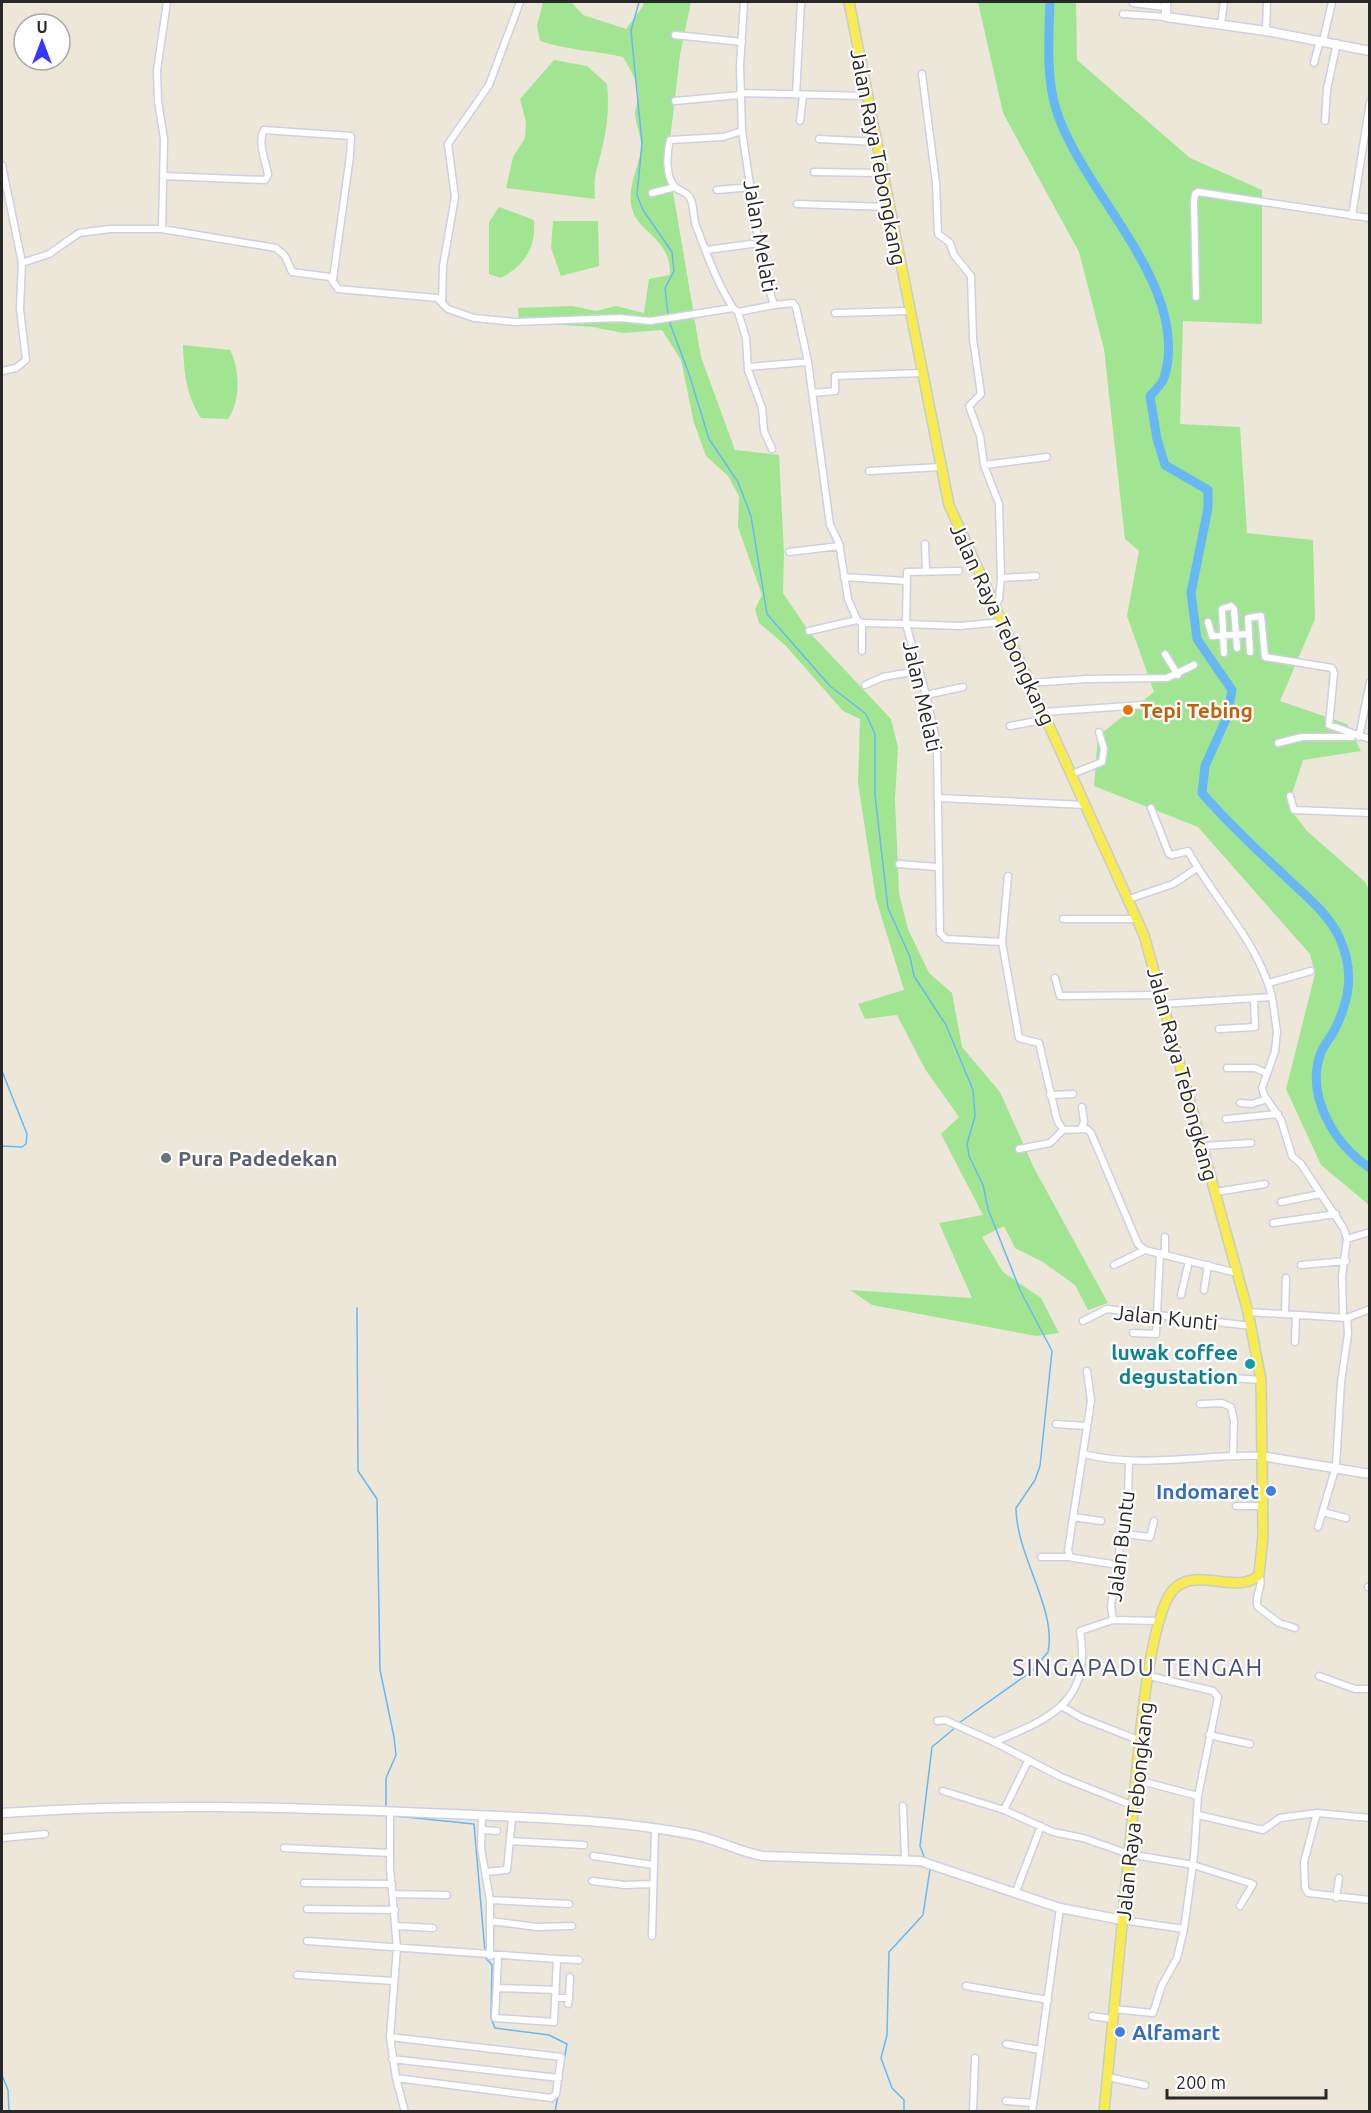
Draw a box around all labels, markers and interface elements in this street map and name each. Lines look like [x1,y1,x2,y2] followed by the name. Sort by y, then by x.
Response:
[12,12,72,72] north arrow
[36,18,48,36] text: U
[846,47,912,267] street label: Jalan Raya Tebongkang
[739,178,783,294] street label: Jalan Melati
[946,519,1060,729] street label: Jalan Raya Tebongkang
[899,638,947,754] street label: Jalan Melati
[1140,698,1253,722] place label: Tepi Tebing
[1121,703,1135,717] marker: Tepi Tebing
[1143,965,1223,1183] street label: Jalan Raya Tebongkang
[178,1146,337,1170] place label: Pura Padedekan
[159,1151,173,1165] marker: Pura Padedekan
[1113,1300,1219,1334] street label: Jalan Kunti
[1111,1340,1238,1388] place label: luwak coffee degustation
[1243,1357,1257,1371] marker: luwak coffee degustation
[1156,1479,1259,1503] place label: Indomaret
[1264,1484,1278,1498] marker: Indomaret
[1101,1489,1139,1603] street label: Jalan Buntu
[1012,1654,1264,1681] district label: SINGAPADU TENGAH
[1111,1700,1157,1922] street label: Jalan Raya Tebongkang
[1132,2020,1220,2044] place label: Alfamart
[1113,2025,1127,2039] marker: Alfamart
[1167,2062,1326,2100] scale bar
[1176,2072,1226,2092] text: 200 m

